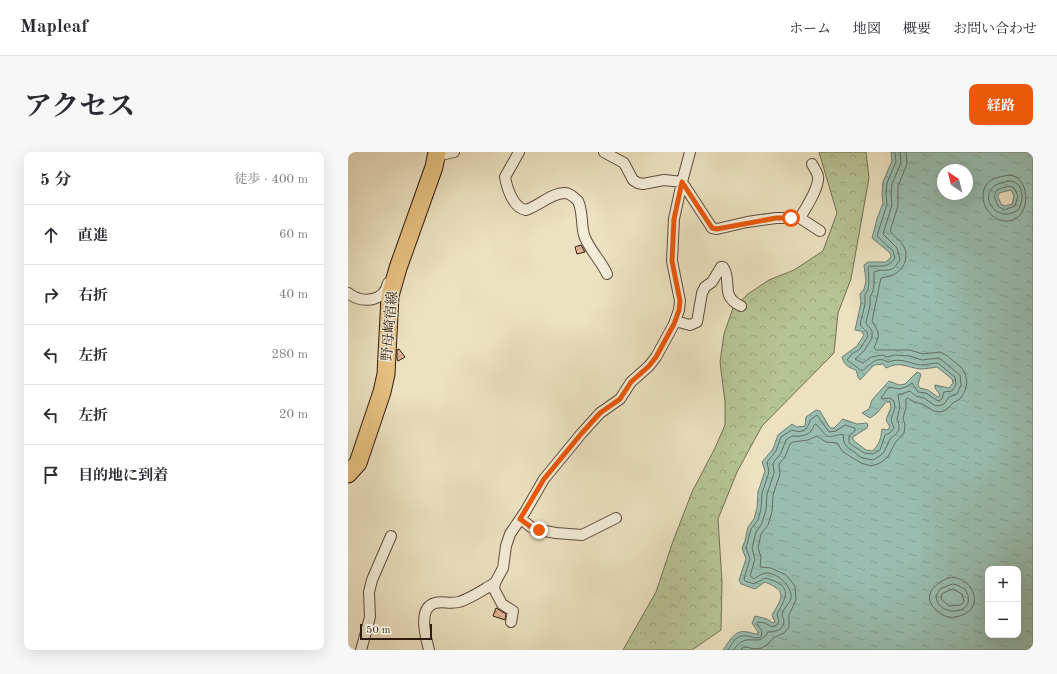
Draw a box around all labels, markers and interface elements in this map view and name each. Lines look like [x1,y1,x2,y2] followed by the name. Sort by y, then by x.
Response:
[20,18,88,37] text: Mapleaf
[789,22,831,36] text: ホーム
[853,22,881,36] text: 地図
[903,22,931,36] text: 概要
[953,22,1037,36] text: お問い合わせ
[969,84,1033,125] button: 経路
[24,94,135,122] text: アクセス
[937,164,973,200] north arrow
[40,172,72,189] text: 5 分
[234,173,308,186] text: 徒歩 · 400 m
[782,209,800,227] route start
[40,224,62,246] icon: ahead
[279,228,308,241] text: 60 m
[78,229,108,244] text: 直進
[40,284,62,306] icon: right
[279,288,308,301] text: 40 m
[78,289,108,304] text: 右折
[379,290,400,361] street label: 野母崎宿線
[40,344,62,366] icon: left
[271,348,308,361] text: 280 m
[78,349,108,364] text: 左折
[40,404,62,426] icon: left
[279,408,308,421] text: 20 m
[78,409,108,424] text: 左折
[40,464,62,486] icon: arrive
[78,469,168,484] text: 目的地に到着
[530,521,548,539] route end
[985,566,1021,638] map controls
[985,566,1021,602] button: +
[985,602,1021,638] button: −
[360,622,432,641] scale bar
[366,625,391,636] text: 50 m

